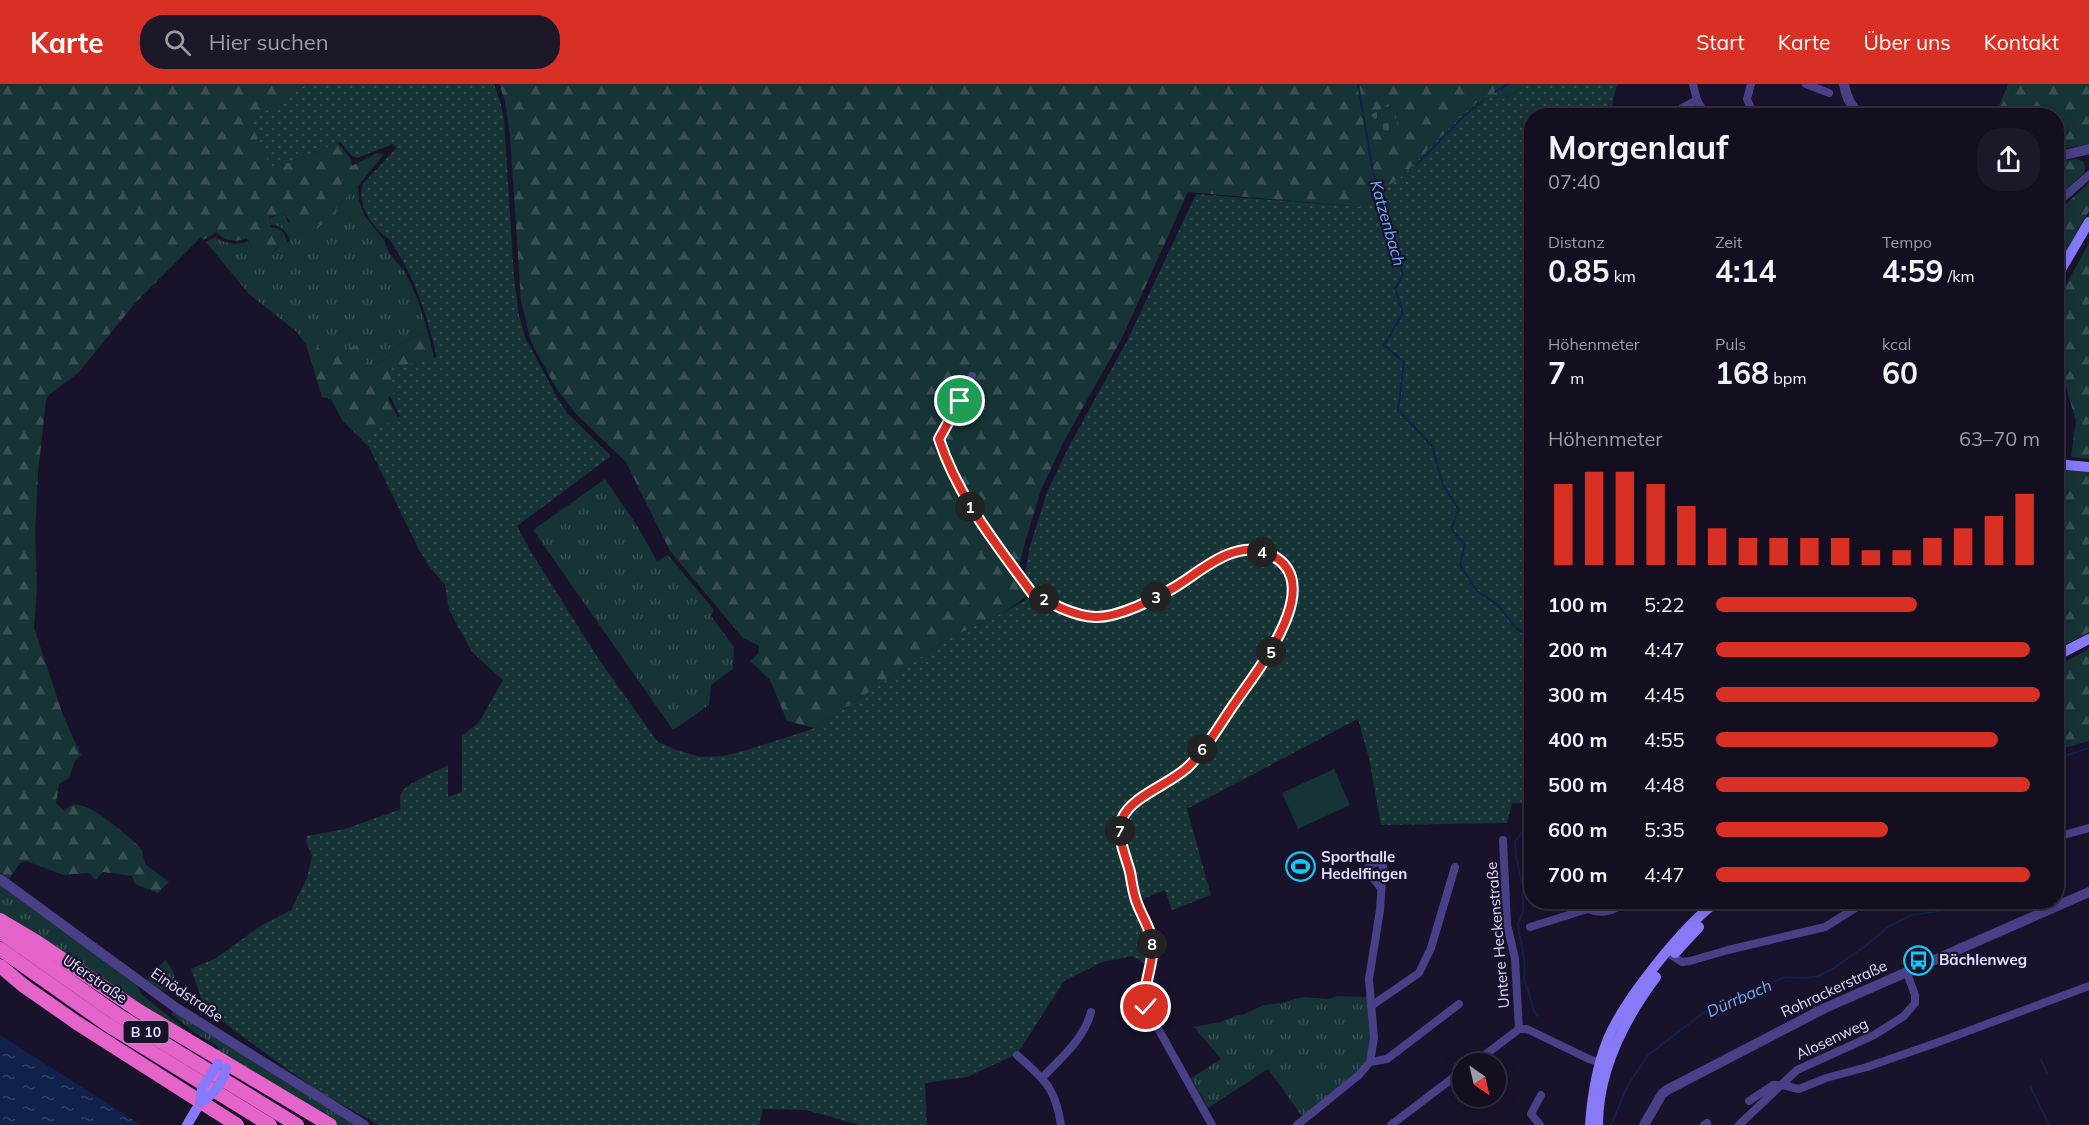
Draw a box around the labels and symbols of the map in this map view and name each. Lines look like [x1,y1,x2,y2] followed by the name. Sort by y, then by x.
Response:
[1366,178,1410,268] water label: Katzenbach
[934,375,985,426] pin
[955,492,985,522] pin: 1
[1247,537,1277,567] pin: 4
[1141,582,1171,612] pin: 3
[1029,584,1059,614] pin: 2
[1256,637,1286,667] pin: 5
[1187,734,1217,764] pin: 6
[1105,816,1135,846] pin: 7
[1321,847,1407,883] place label: Sporthalle Hedelfingen
[1284,850,1316,882] sports icon: Sporthalle Hedelfingen
[1482,861,1513,1009] street label: Untere Heckenstraße
[1137,929,1167,959] pin: 8
[1902,944,1934,976] bus stop icon: Bächlenweg
[59,950,131,1007] street label: Uferstraße
[1939,950,2027,969] place label: Bächlenweg
[1778,956,1890,1021] street label: Rohrackerstraße
[147,963,227,1026] street label: Einödstraße
[1703,975,1775,1021] water label: Dürrbach
[1120,981,1171,1032] pin
[1793,1014,1871,1064] street label: Alosenweg
[124,1021,168,1043] road number: B 10
[1452,1053,1506,1107] north arrow

